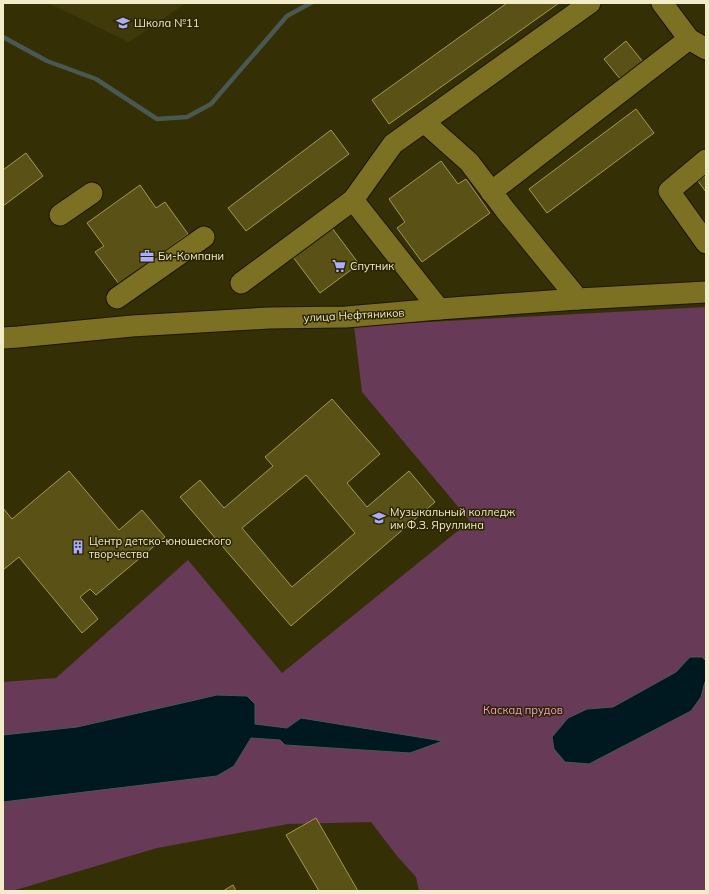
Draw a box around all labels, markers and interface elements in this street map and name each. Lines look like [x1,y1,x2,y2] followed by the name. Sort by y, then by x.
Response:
[115,15,131,31] school or university icon: Школа №11
[134,16,199,30] place label: Школа №11
[139,248,155,264] office icon: Би-Компани
[158,249,224,263] place label: Би-Компани
[331,258,347,274] supermarket icon: Спутник
[350,259,394,273] place label: Спутник
[303,305,405,325] street label: улица Нефтяников
[390,505,515,532] place label: Музыкальный колледж им Ф.З. Яруллина
[371,510,387,526] school or university icon: Музыкальный колледж им Ф.З. Яруллина
[89,534,231,561] place label: Центр детско-юношеского творчества
[70,539,86,555] building icon: Центр детско-юношеского творчества
[483,703,563,717] park label: Каскад прудов

